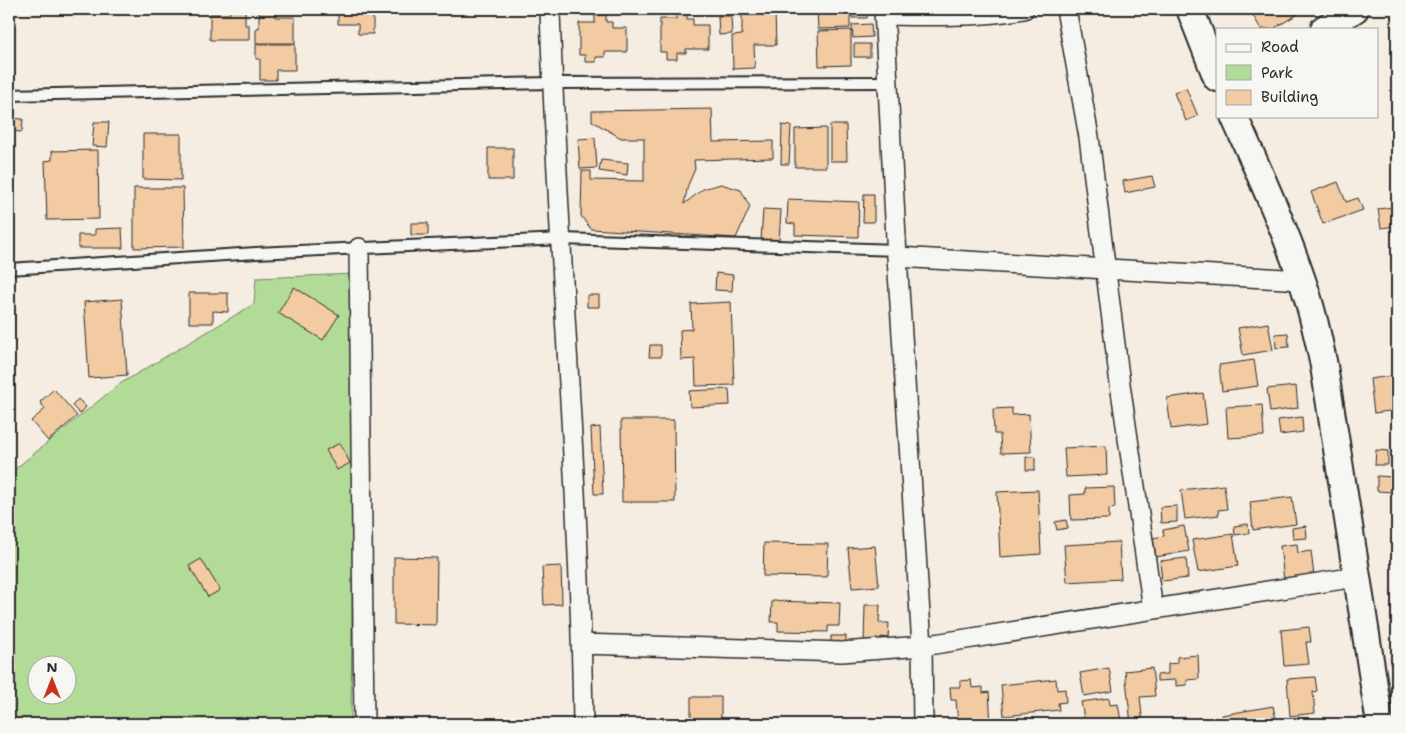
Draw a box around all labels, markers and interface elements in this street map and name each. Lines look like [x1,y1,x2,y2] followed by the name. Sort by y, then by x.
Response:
[1216,28,1378,118] legend
[1261,37,1299,57] text: Road
[1261,63,1293,83] text: Park
[1261,87,1318,107] text: Building
[28,656,78,706] north arrow
[46,658,58,676] text: N

